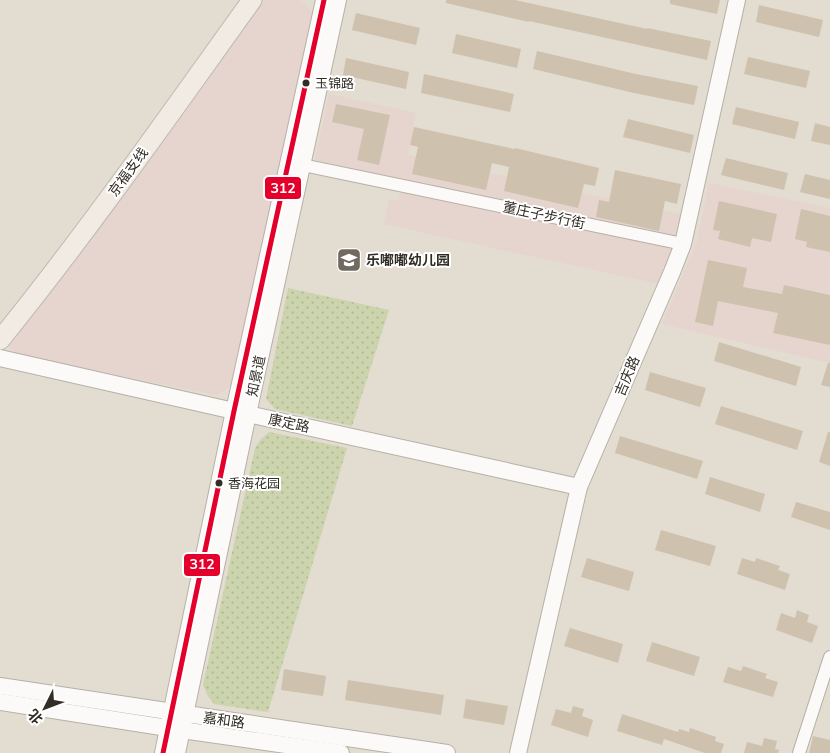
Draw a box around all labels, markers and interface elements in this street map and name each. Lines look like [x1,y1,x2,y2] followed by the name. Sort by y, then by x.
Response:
[315,75,354,91] place label: 玉锦路
[301,78,311,88] marker: 玉锦路
[104,144,152,200] street label: 京福支线
[264,176,302,200] line badge: 312
[270,179,296,197] text: 312
[501,197,587,233] street label: 董庄子步行街
[336,247,362,273] school or university icon: 乐嘟嘟幼儿园
[366,251,450,269] place label: 乐嘟嘟幼儿园
[611,353,643,399] street label: 吉庆路
[243,354,269,398] street label: 知景道
[267,410,311,436] street label: 康定路
[228,475,280,491] place label: 香海花园
[214,478,224,488] marker: 香海花园
[183,553,221,577] line badge: 312
[189,555,215,573] text: 312
[20,683,70,733] north arrow
[24,705,47,728] text: 北
[202,708,246,732] street label: 嘉和路

